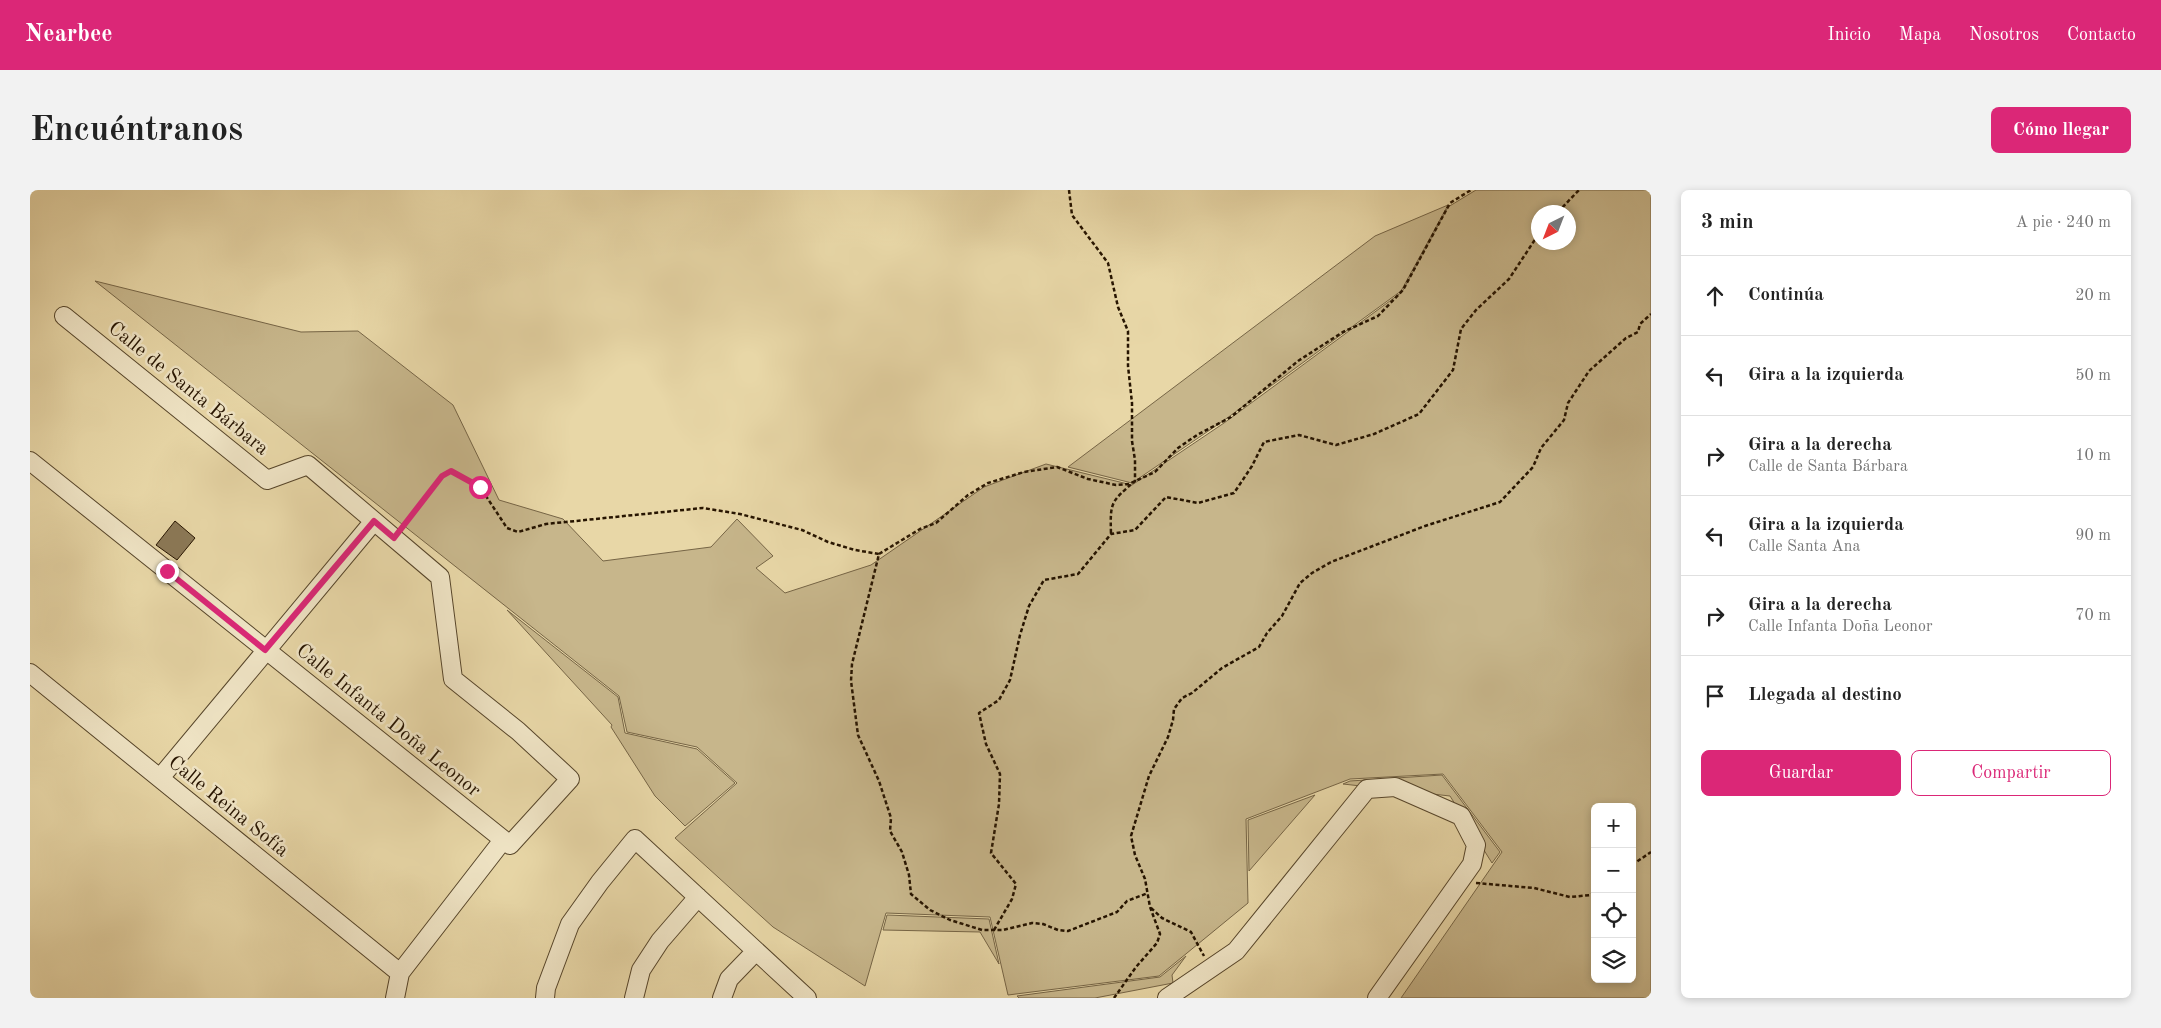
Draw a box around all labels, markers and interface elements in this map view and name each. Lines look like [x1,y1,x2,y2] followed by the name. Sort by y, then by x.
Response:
[25,23,113,47] text: Nearbee
[1828,26,1871,44] text: Inicio
[1899,26,1941,44] text: Mapa
[1969,26,2039,44] text: Nosotros
[2067,26,2136,44] text: Contacto
[1991,107,2131,153] button: Cómo llegar
[30,113,243,148] text: Encuéntranos
[1531,205,1576,250] north arrow
[1701,212,1754,233] text: 3 min
[2016,215,2111,231] text: A pie · 240 m
[1701,282,1729,310] icon: ahead
[1748,286,1824,305] text: Continúa
[2075,288,2111,304] text: 20 m
[104,318,272,460] street label: Calle de Santa Bárbara
[1701,362,1729,390] icon: left
[1748,366,1904,385] text: Gira a la izquierda
[2075,368,2111,384] text: 50 m
[1748,436,1892,455] text: Gira a la derecha
[1701,442,1729,470] icon: right
[2075,448,2111,464] text: 10 m
[1748,459,1908,475] text: Calle de Santa Bárbara
[469,476,492,499] route start
[1748,516,1904,535] text: Gira a la izquierda
[1701,522,1729,550] icon: left
[2075,528,2111,544] text: 90 m
[1748,539,1860,555] text: Calle Santa Ana
[156,560,179,583] route end
[1748,596,1892,615] text: Gira a la derecha
[1701,602,1729,630] icon: right
[2075,608,2111,624] text: 70 m
[1748,619,1932,635] text: Calle Infanta Doña Leonor
[292,641,484,801] street label: Calle Infanta Doña Leonor
[1701,682,1729,710] icon: arrive
[1748,686,1902,705] text: Llegada al destino
[1701,750,1901,796] button: Guardar
[1911,750,2111,796] button: Compartir
[164,753,292,862] street label: Calle Reina Sofía
[1591,803,1636,983] map controls
[1591,803,1636,848] button: +
[1591,848,1636,893] button: −
[1591,893,1636,938] button: locate
[1591,938,1636,983] button: layers

